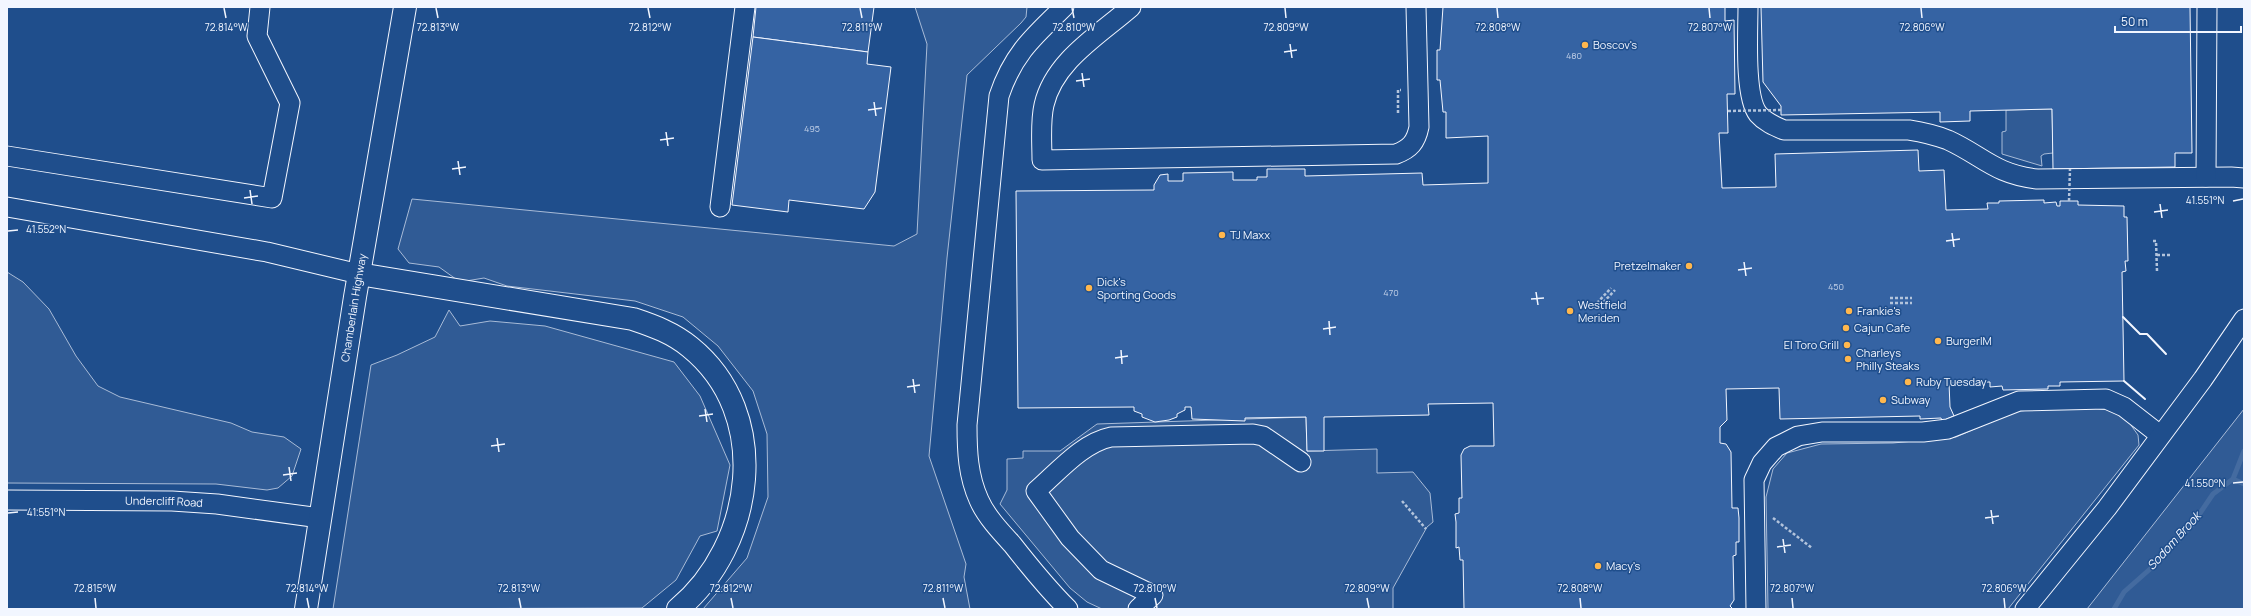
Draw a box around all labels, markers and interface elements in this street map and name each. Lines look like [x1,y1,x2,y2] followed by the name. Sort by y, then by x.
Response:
[2115,8,2241,34] scale bar
[2121,13,2148,30] text: 50 m
[205,20,248,34] text: 72.814°W
[417,20,460,34] text: 72.813°W
[629,20,672,34] text: 72.812°W
[842,20,883,34] text: 72.811°W
[1053,20,1096,34] text: 72.810°W
[1263,20,1309,34] text: 72.809°W
[1476,20,1521,34] text: 72.808°W
[1688,20,1733,34] text: 72.807°W
[1899,20,1945,34] text: 72.806°W
[1593,37,1637,52] place label: Boscov's
[1580,40,1590,50] marker: Boscov's
[1566,49,1582,62] house number: 480
[804,122,820,135] house number: 495
[2186,193,2225,207] text: 41.551°N
[26,222,66,236] text: 41.552°N
[1230,227,1270,242] place label: TJ Maxx
[1217,230,1227,240] marker: TJ Maxx
[337,252,369,363] street label: Chamberlain Highway
[1614,258,1681,273] place label: Pretzelmaker
[1684,261,1694,271] marker: Pretzelmaker
[1097,274,1176,302] place label: Dick's Sporting Goods
[1828,280,1844,293] house number: 450
[1084,283,1094,293] marker: Dick's Sporting Goods
[1383,286,1399,299] house number: 470
[1578,297,1626,325] place label: Westfield Meriden
[1857,303,1901,318] place label: Frankie's
[1565,306,1575,316] marker: Westfield Meriden
[1844,306,1854,316] marker: Frankie's
[1854,320,1911,335] place label: Cajun Cafe
[1841,323,1851,333] marker: Cajun Cafe
[1946,333,1992,348] place label: BurgerIM
[1933,336,1943,346] marker: BurgerIM
[1784,337,1839,352] place label: El Toro Grill
[1842,340,1852,350] marker: El Toro Grill
[1856,345,1920,373] place label: Charleys Philly Steaks
[1843,354,1853,364] marker: Charleys Philly Steaks
[1916,374,1987,389] place label: Ruby Tuesday
[1903,377,1913,387] marker: Ruby Tuesday
[1891,392,1931,407] place label: Subway
[1878,395,1888,405] marker: Subway
[2185,476,2226,490] text: 41.550°N
[125,493,203,510] street label: Undercliff Road
[27,505,66,519] text: 41.551°N
[2143,506,2206,573] water label: Sodom Brook
[1606,558,1640,573] place label: Macy's
[1593,561,1603,571] marker: Macy's
[74,581,117,595] text: 72.815°W
[286,581,329,595] text: 72.814°W
[498,581,541,595] text: 72.813°W
[710,581,753,595] text: 72.812°W
[923,581,964,595] text: 72.811°W
[1134,581,1177,595] text: 72.810°W
[1344,581,1390,595] text: 72.809°W
[1558,581,1603,595] text: 72.808°W
[1770,581,1815,595] text: 72.807°W
[1981,581,2027,595] text: 72.806°W

